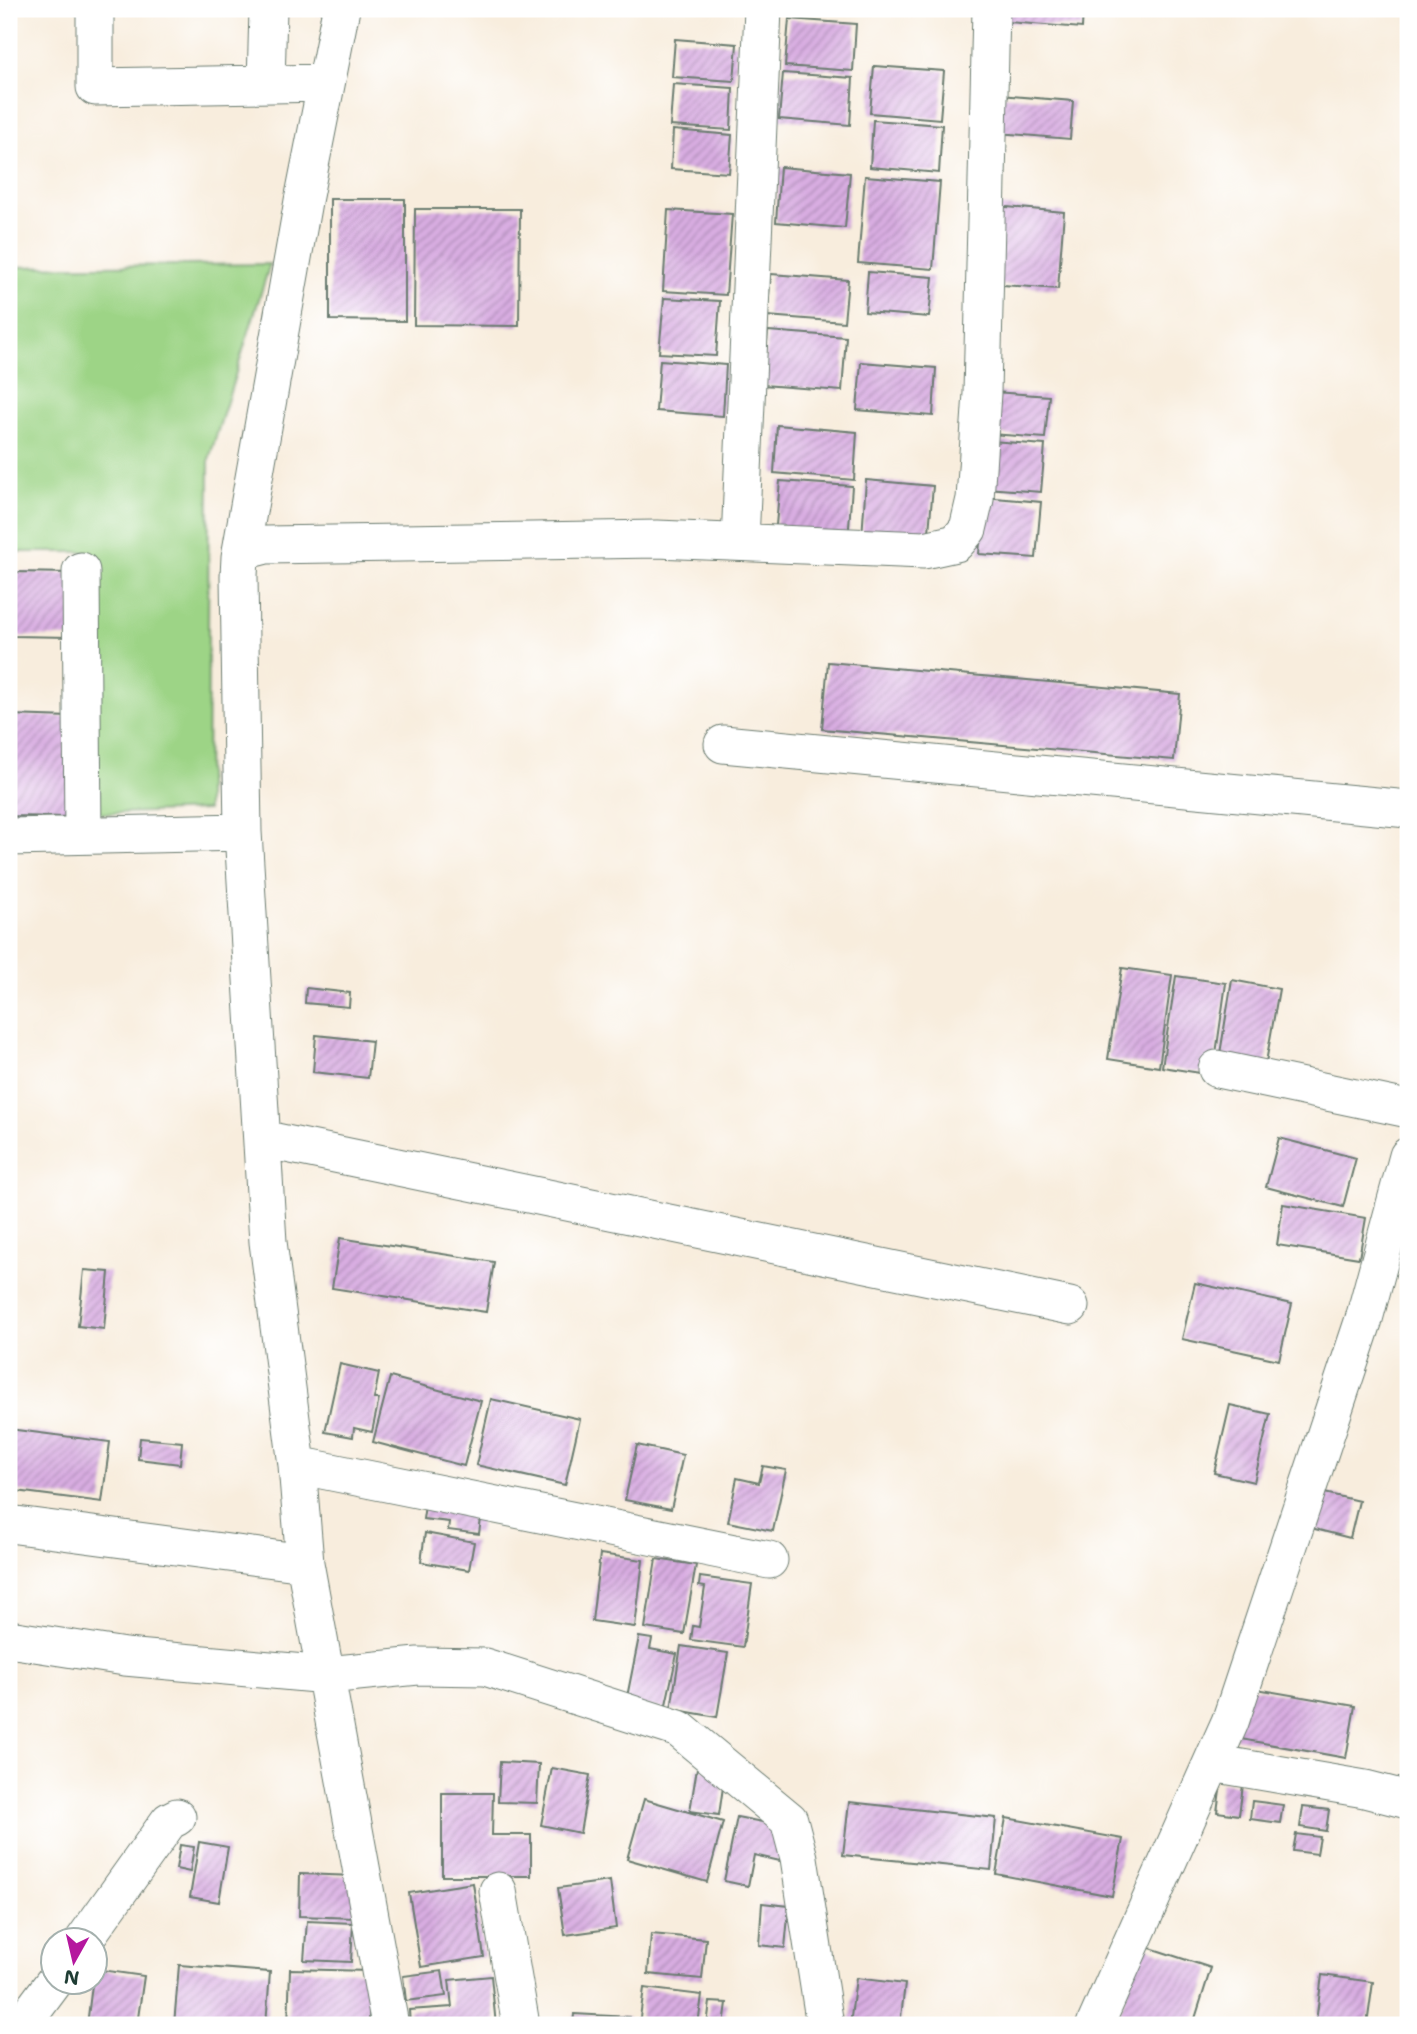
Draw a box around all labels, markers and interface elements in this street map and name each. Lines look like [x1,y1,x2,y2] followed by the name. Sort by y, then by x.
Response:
[38,1926,108,1996] north arrow
[63,1964,81,1991] text: N

